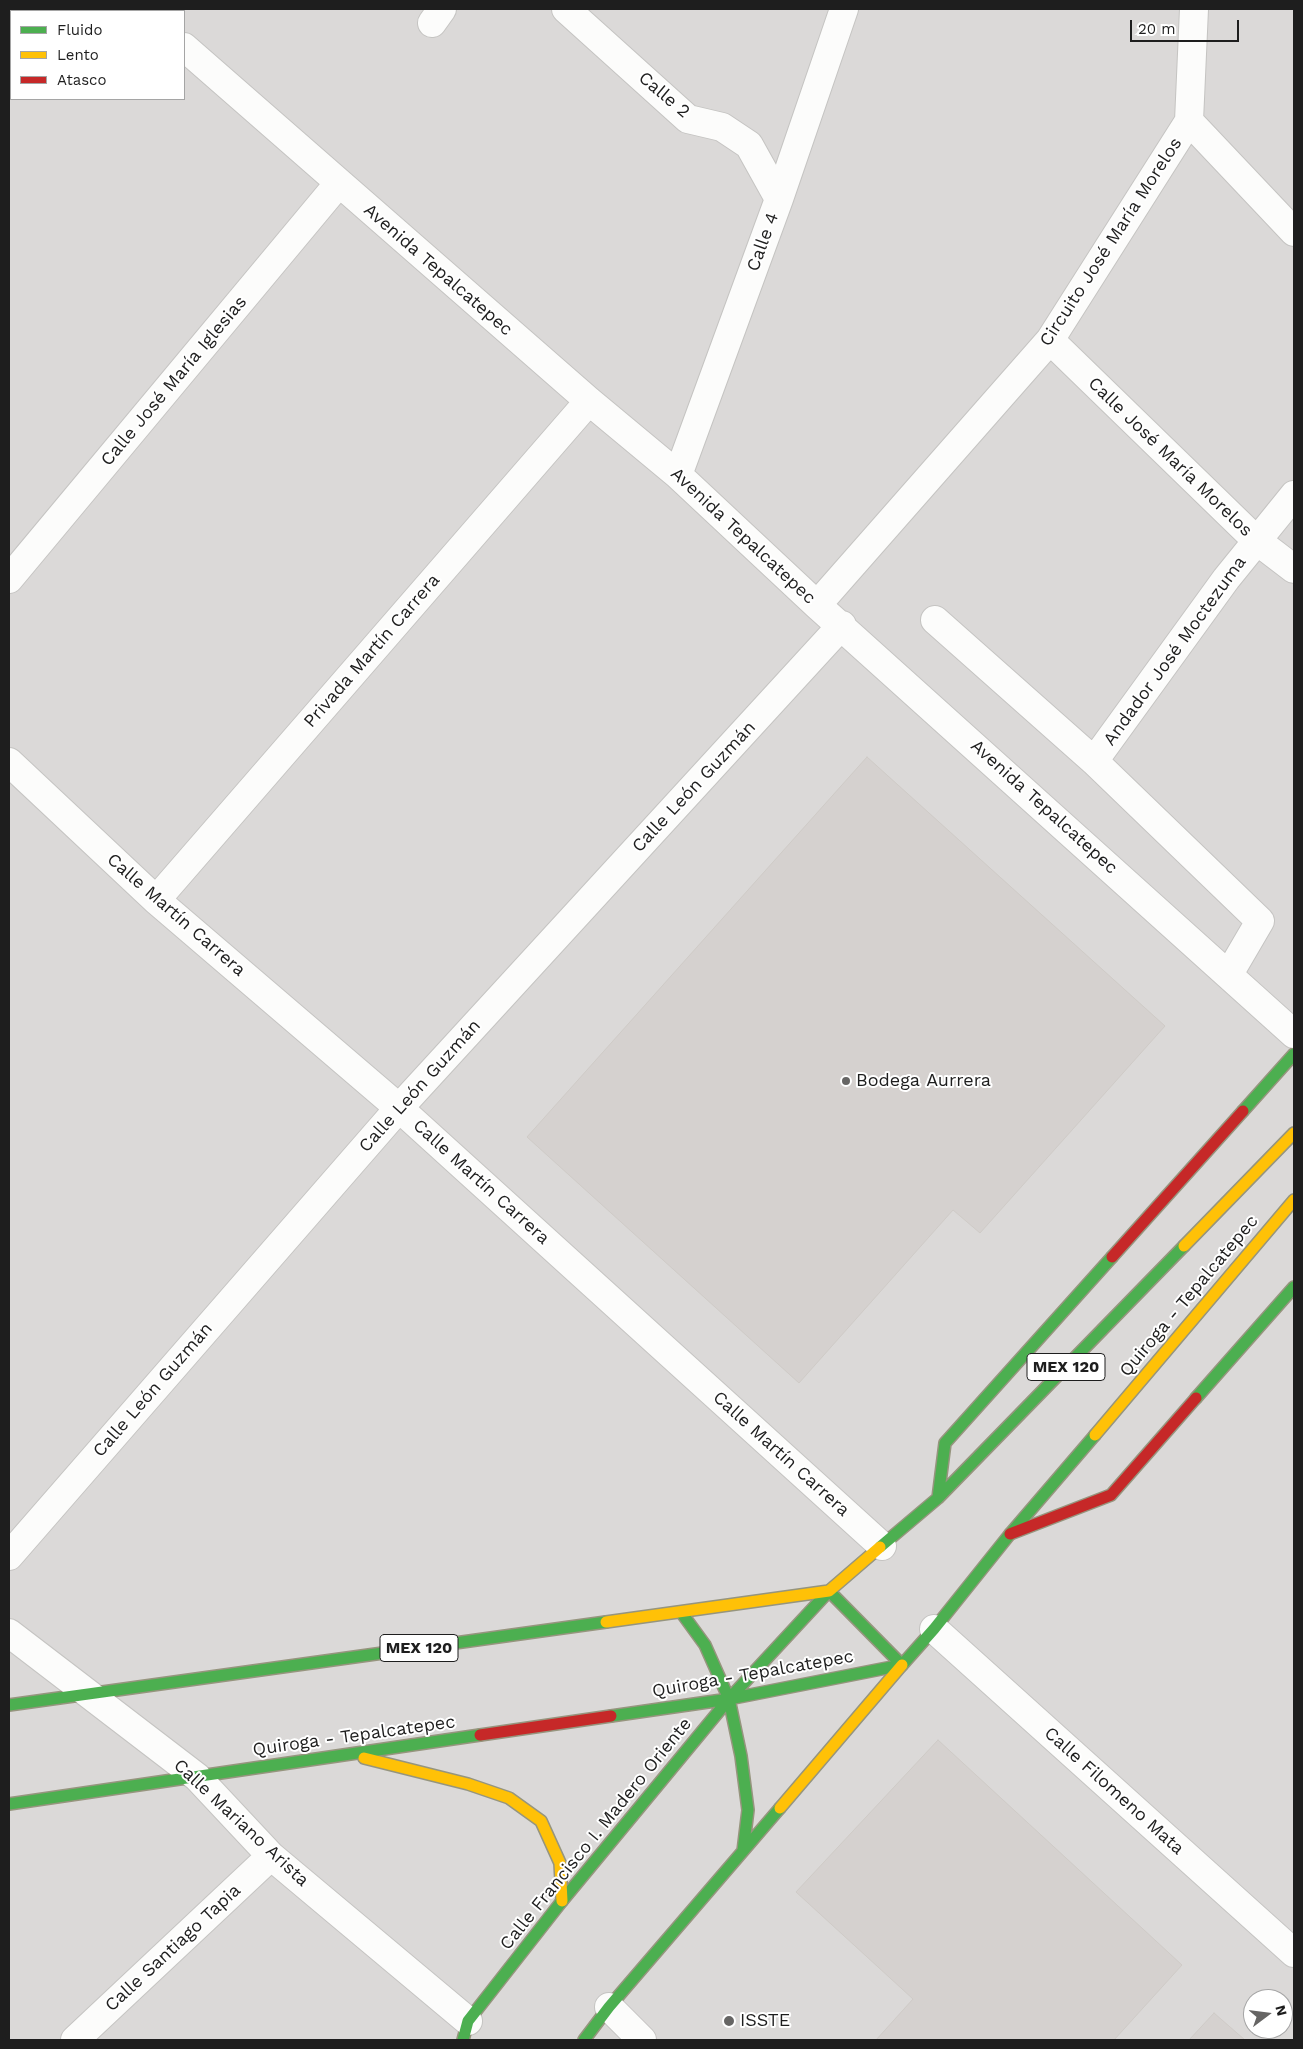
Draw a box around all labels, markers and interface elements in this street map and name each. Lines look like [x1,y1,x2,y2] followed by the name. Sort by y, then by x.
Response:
[10,10,185,100] legend
[1133,10,1242,42] scale bar
[1138,20,1176,38] text: 20 m
[57,21,102,39] text: Fluido
[57,46,99,64] text: Lento
[634,67,694,123] street label: Calle 2
[57,71,106,89] text: Atasco
[1035,134,1187,350] street label: Circuito José María Morelos
[359,199,517,341] street label: Avenida Tepalcatepec
[742,210,784,274] street label: Calle 4
[97,292,251,470] street label: Calle José María Iglesias
[1083,373,1257,541] street label: Calle José María Morelos
[666,463,820,609] street label: Avenida Tepalcatepec
[1099,552,1251,750] street label: Andador José Moctezuma
[299,570,445,732] street label: Privada Martín Carrera
[628,717,760,857] street label: Calle León Guzmán
[966,735,1122,879] street label: Avenida Tepalcatepec
[102,849,250,981] street label: Calle Martín Carrera
[355,1015,485,1157] street label: Calle León Guzmán
[856,1070,991,1092] place label: Bodega Aurrera
[840,1075,852,1087] marker: Bodega Aurrera
[408,1115,554,1249] street label: Calle Martín Carrera
[1115,1211,1263,1381] street label: Quiroga - Tepalcatepec
[89,1318,217,1462] street label: Calle León Guzmán
[1027,1354,1105,1380] road number: MEX 120
[708,1387,854,1521] street label: Calle Martín Carrera
[380,1635,458,1662] road number: MEX 120
[651,1646,855,1702] street label: Quiroga - Tepalcatepec
[251,1711,457,1761] street label: Quiroga - Tepalcatepec
[496,1714,696,1954] street label: Calle Francisco I. Madero Oriente
[1040,1723,1188,1859] street label: Calle Filomeno Mata
[169,1755,313,1891] street label: Calle Mariano Arista
[101,1880,245,2016] street label: Calle Santiago Tapia
[1243,1989,1293,2039] north arrow
[1272,2003,1291,2017] text: N
[740,2010,790,2032] place label: ISSTE
[722,2014,736,2028] marker: ISSTE

